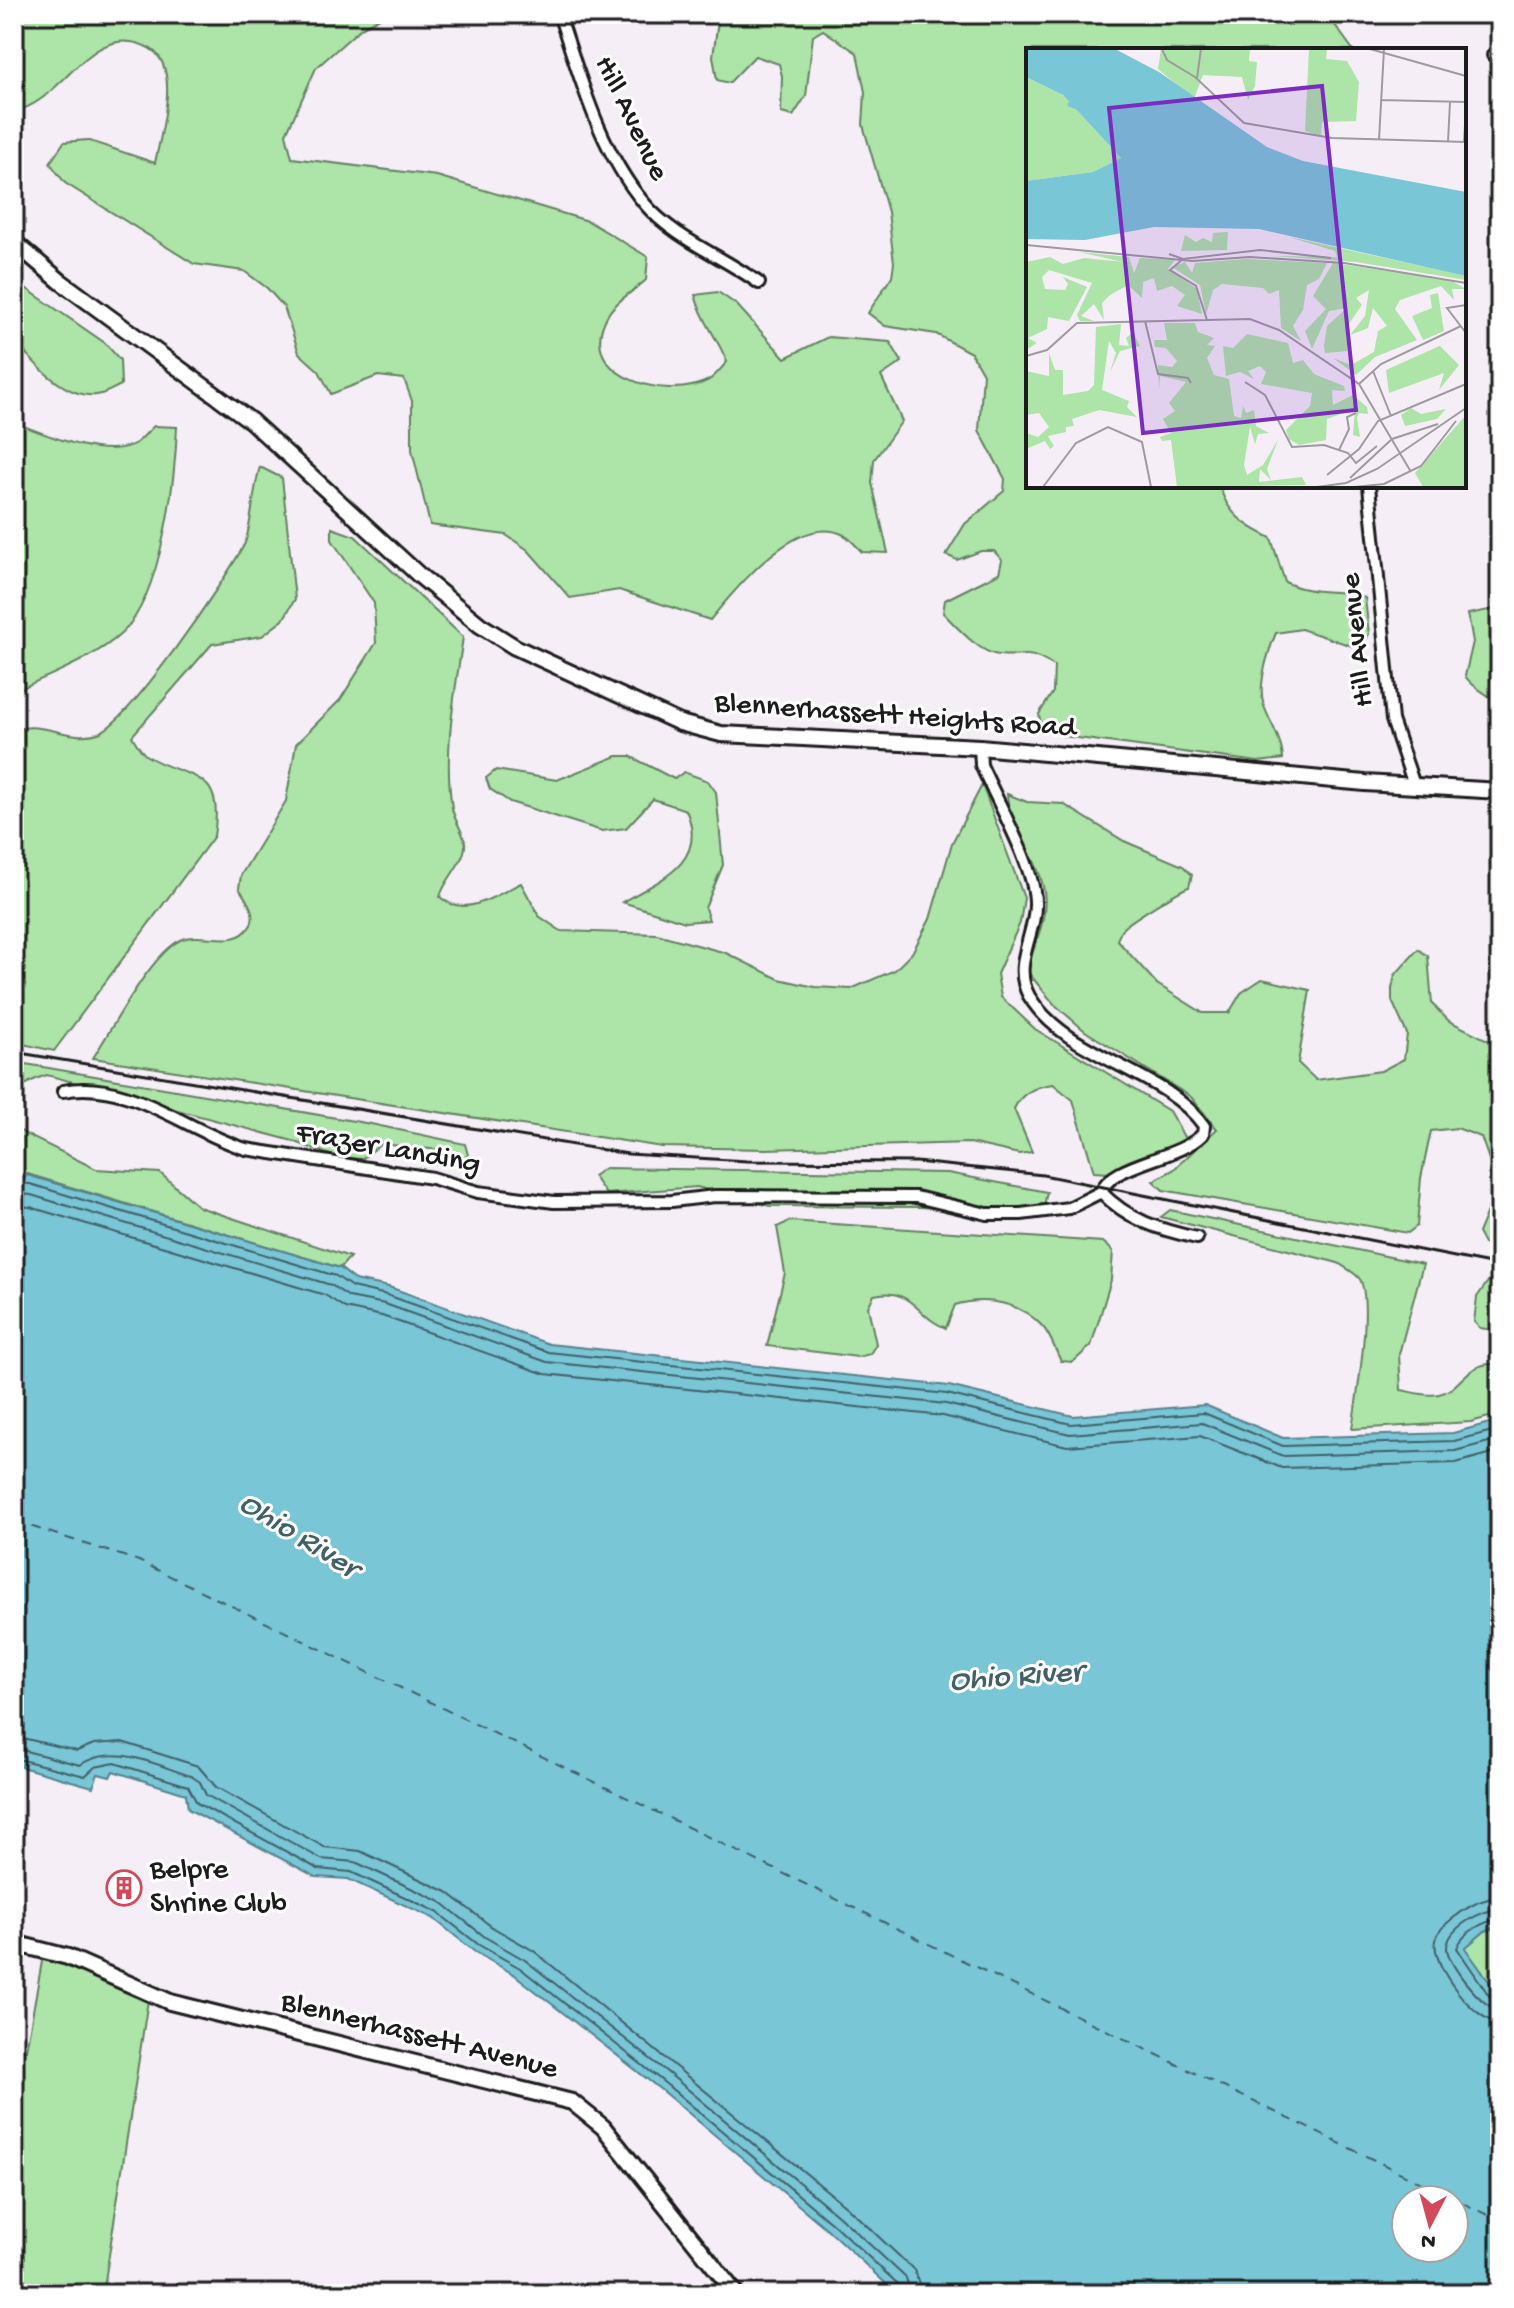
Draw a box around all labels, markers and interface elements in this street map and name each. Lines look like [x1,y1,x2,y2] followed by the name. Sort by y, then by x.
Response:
[1026,48,1466,488] inset map
[585,51,675,187] street label: Hill Avenue
[1335,571,1383,709] street label: Hill Avenue
[712,687,1079,747] street label: Blennerhassett Heights Road
[292,1116,483,1183] street label: Frazer Landing
[231,1486,369,1591] water label: Ohio River
[948,1654,1089,1702] water label: Ohio River
[149,1854,287,1923] place label: Belpre Shrine Club
[105,1869,143,1907] building icon: Belpre Shrine Club
[276,1985,562,2088] street label: Blennerhassett Avenue
[1390,2184,1470,2264] north arrow
[1420,2226,1437,2254] text: N

